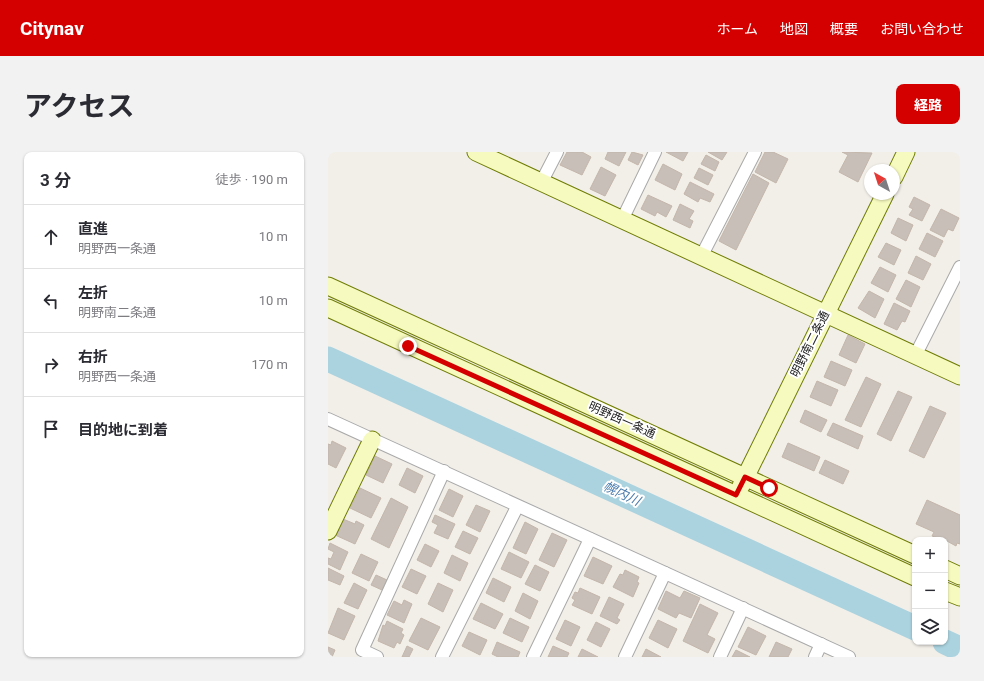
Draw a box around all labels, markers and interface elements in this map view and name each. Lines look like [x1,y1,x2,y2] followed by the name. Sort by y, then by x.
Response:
[20,17,84,40] text: Citynav
[716,21,758,37] text: ホーム
[780,21,808,37] text: 地図
[830,21,858,37] text: 概要
[880,21,964,37] text: お問い合わせ
[896,84,960,124] button: 経路
[24,90,135,123] text: アクセス
[864,164,900,200] north arrow
[40,170,71,190] text: 3 分
[216,172,288,187] text: 徒歩 · 190 m
[78,220,108,238] text: 直進
[40,226,62,248] icon: ahead
[259,229,288,244] text: 10 m
[78,241,156,256] text: 明野西一条通
[78,284,108,302] text: 左折
[40,290,62,312] icon: left
[259,293,288,308] text: 10 m
[78,305,156,320] text: 明野南二条通
[788,309,832,379] street label: 明野南二条通
[399,337,417,355] route end
[78,348,108,366] text: 右折
[40,354,62,376] icon: right
[251,357,288,372] text: 170 m
[78,369,156,384] text: 明野西一条通
[586,399,658,441] street label: 明野西一条通
[40,418,62,440] icon: arrive
[78,421,168,439] text: 目的地に到着
[601,478,644,509] water label: 幌内川
[760,479,778,497] route start
[912,537,948,645] map controls
[912,537,948,573] button: +
[912,573,948,609] button: −
[912,609,948,645] button: layers

